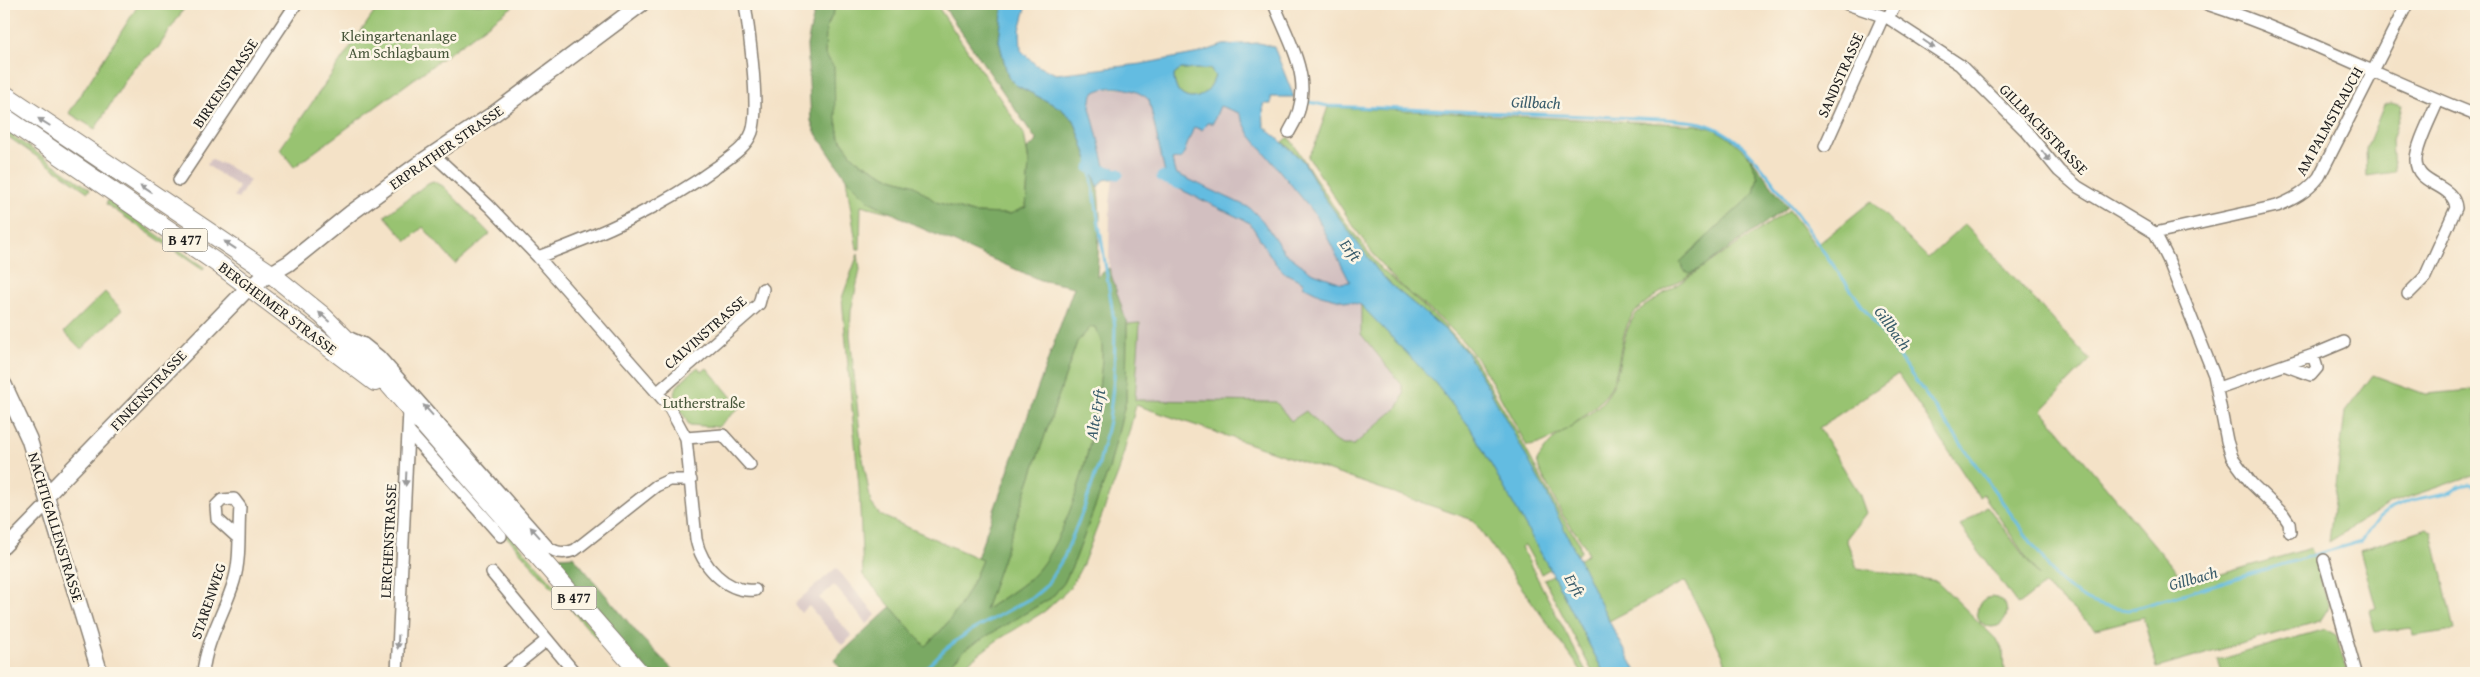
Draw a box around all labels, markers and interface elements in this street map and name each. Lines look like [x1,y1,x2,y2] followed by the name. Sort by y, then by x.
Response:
[341,25,457,63] park label: Kleingartenanlage Am Schlagbaum
[1812,29,1868,121] street label: SANDSTRASSE
[187,34,263,132] street label: BIRKENSTRASSE
[1922,39,1936,49] one-way arrow
[2290,63,2368,179] street label: AM PALMSTRAUCH
[1995,79,2093,179] street label: GILLBACHSTRASSE
[1511,89,1561,115] water label: Gillbach
[385,99,508,194] street label: ERPRATHER STRASSE
[37,117,51,126] one-way arrow
[2040,149,2052,161] one-way arrow
[139,184,153,194] one-way arrow
[162,228,208,252] road number: B 477
[1334,233,1368,267] water label: Erft
[223,240,236,250] one-way arrow
[214,257,342,360] street label: BERGHEIMER STRASSE
[659,290,751,374] street label: CALVINSTRASSE
[1869,301,1917,355] water label: Gillbach
[317,312,330,323] one-way arrow
[105,345,191,435] street label: FINKENSTRASSE
[1079,386,1111,442] water label: Alte Erft
[663,392,745,413] park label: Lutherstraße
[422,404,433,417] one-way arrow
[23,450,89,605] street label: NACHTIGALLENSTRASSE
[401,471,409,487] one-way arrow
[375,483,402,599] street label: LERCHENSTRASSE
[530,526,541,539] one-way arrow
[185,560,231,642] street label: STARENWEG
[2166,560,2220,596] water label: Gillbach
[1558,568,1592,602] water label: Erft
[552,586,596,610] road number: B 477
[394,634,402,650] one-way arrow

